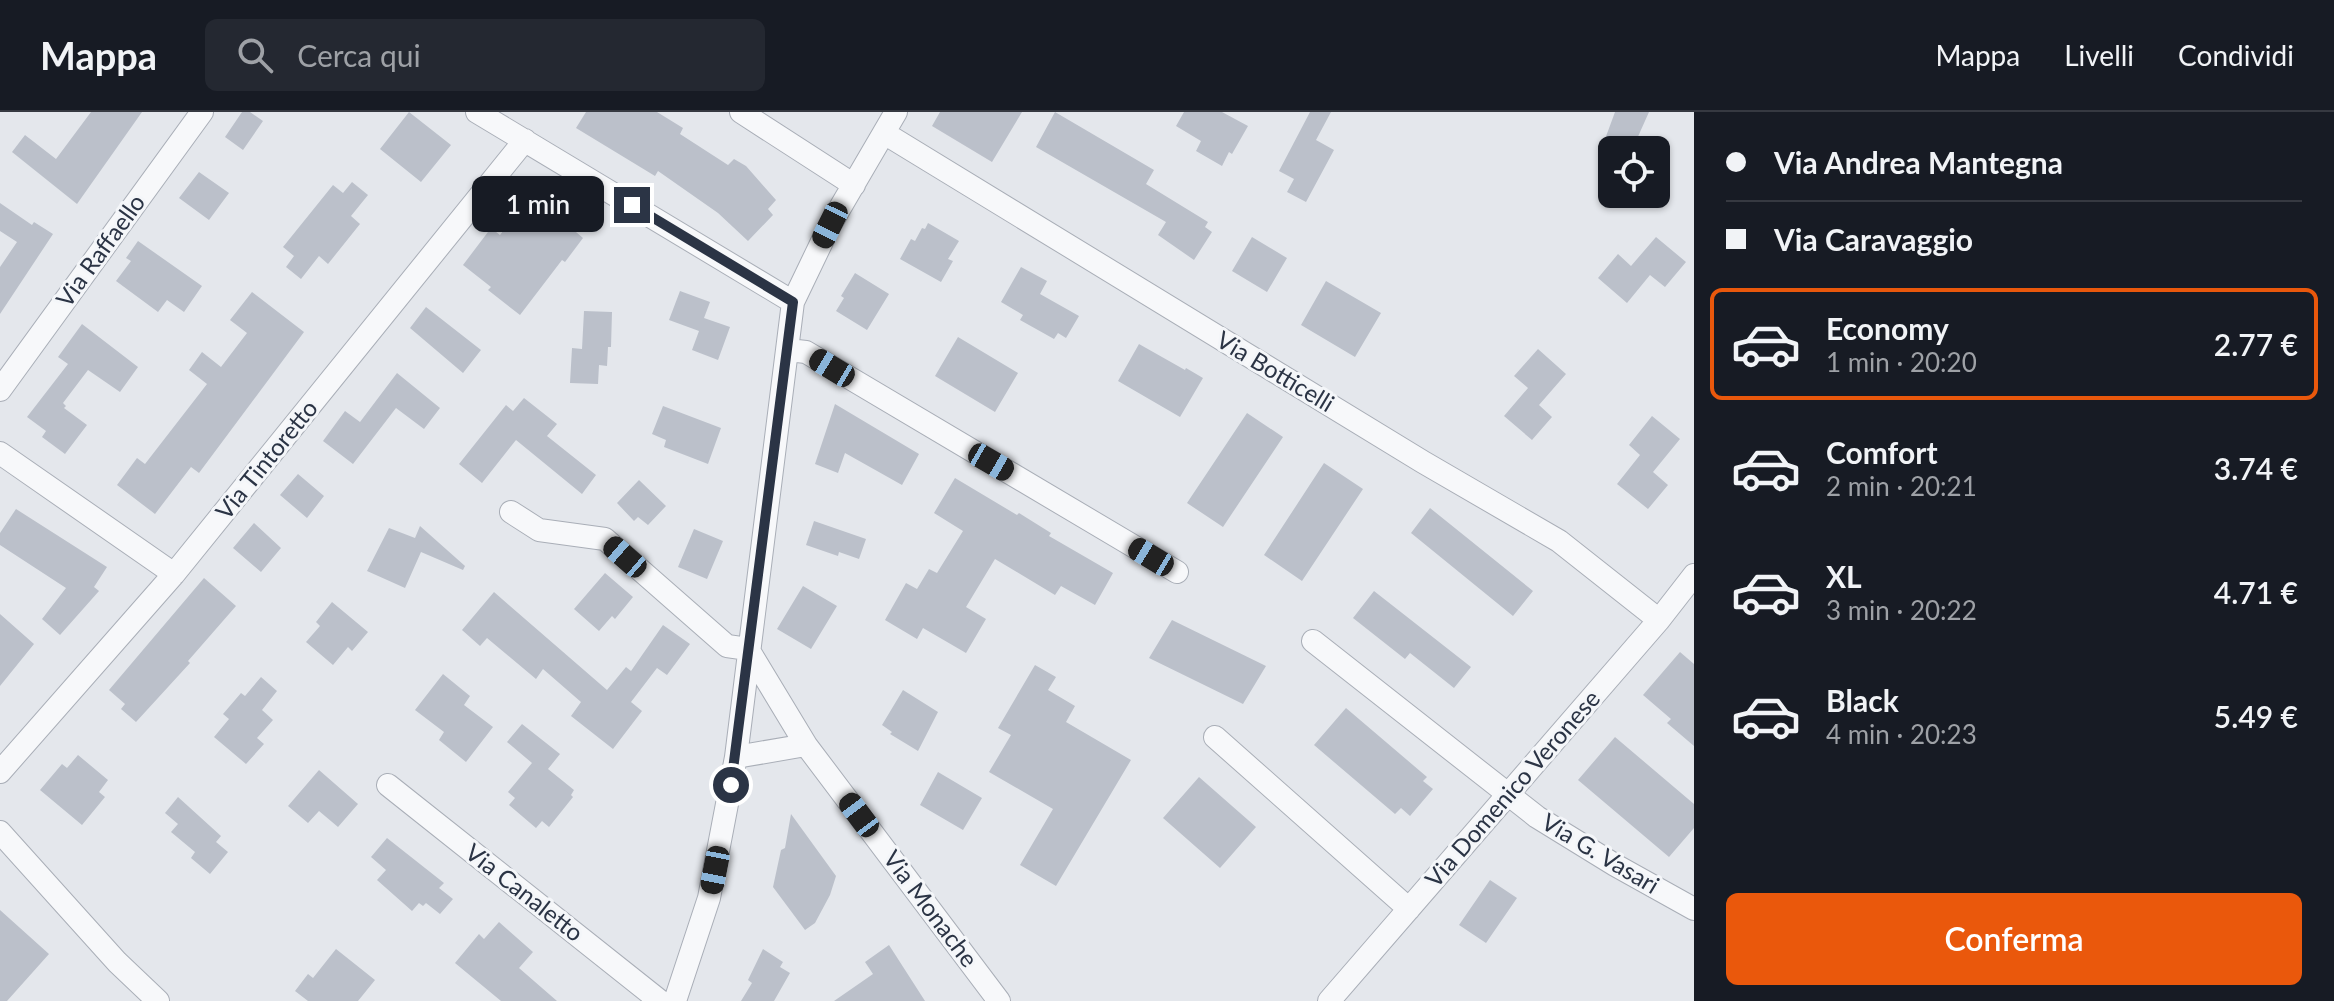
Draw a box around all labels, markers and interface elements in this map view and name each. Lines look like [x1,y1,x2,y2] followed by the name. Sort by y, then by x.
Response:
[205,19,765,91] search box
[40,32,157,78] text: Mappa
[233,33,277,77] icon: search
[297,37,421,73] text: Cerca qui
[1935,38,2020,72] text: Mappa
[2064,38,2134,72] text: Livelli
[2178,38,2294,72] text: Condividi
[1598,136,1670,208] map controls
[1598,136,1670,208] button: locate
[1774,144,2063,180] text: Via Andrea Mantegna
[472,177,604,233] callout: 1 min
[614,187,650,223] route end
[49,188,150,312] street label: Via Raffaello
[506,188,570,220] text: 1 min
[809,198,851,252] car
[1774,221,1973,257] text: Via Caravaggio
[1730,308,1802,380] icon: car
[1826,310,1949,346] text: Economy
[1212,324,1340,417] street label: Via Botticelli
[2214,326,2298,362] text: 2.77 €
[805,345,859,391] car
[1826,346,1977,378] text: 1 min · 20:20
[209,393,323,525] street label: Via Tintoretto
[1730,432,1802,504] icon: car
[1826,434,1938,470] text: Comfort
[964,440,1018,484] car
[2214,450,2298,486] text: 3.74 €
[1826,470,1977,502] text: 2 min · 20:21
[599,532,651,582] car
[1124,534,1178,580] car
[1730,556,1802,628] icon: car
[1826,558,1862,594] text: XL
[2214,574,2298,610] text: 4.71 €
[1826,594,1977,626] text: 3 min · 20:22
[1730,680,1802,752] icon: car
[1826,682,1899,718] text: Black
[1418,684,1605,892] street label: Via Domenico Veronese
[2214,698,2298,734] text: 5.49 €
[1826,718,1977,750] text: 4 min · 20:23
[713,767,749,803] route start
[835,789,883,841] car
[1537,806,1665,899] street label: Via G. Vasari
[460,837,590,947] street label: Via Canaletto
[699,844,731,896] car
[878,844,984,972] street label: Via Monache
[1726,893,2302,985] button: Conferma

